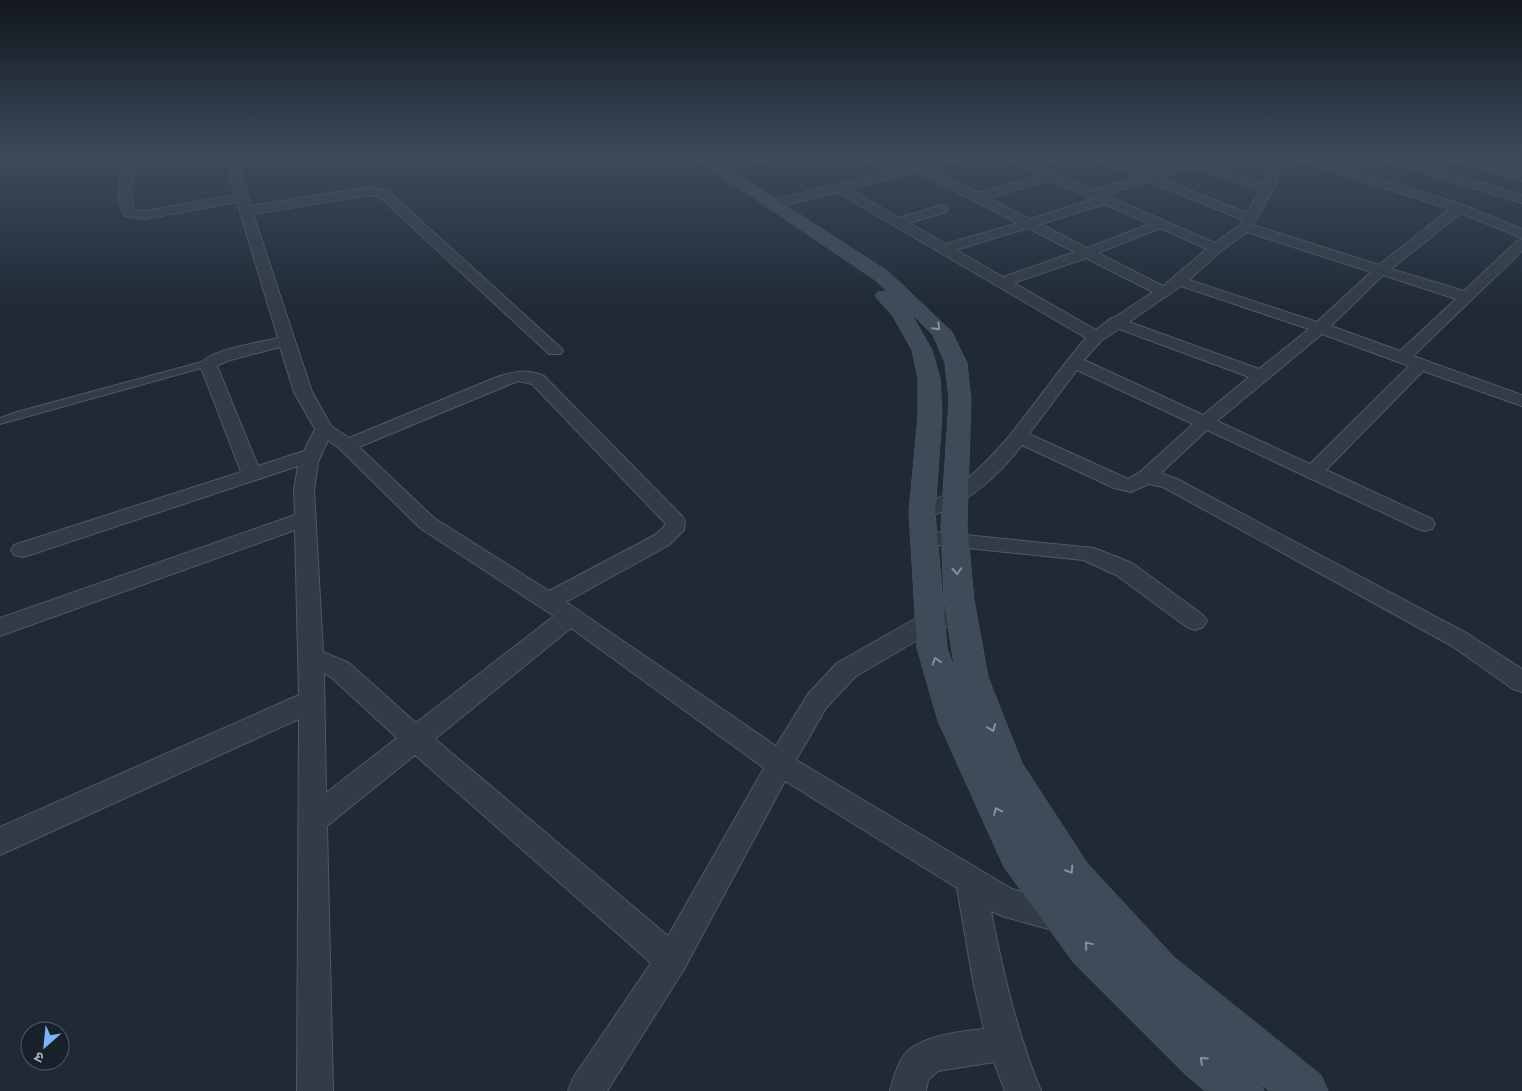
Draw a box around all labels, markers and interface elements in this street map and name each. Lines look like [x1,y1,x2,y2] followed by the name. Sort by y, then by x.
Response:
[931,321,940,330] one-way arrow
[952,567,963,575] one-way arrow
[932,658,942,666] one-way arrow
[986,723,996,732] one-way arrow
[994,808,1004,817] one-way arrow
[1063,865,1073,874] one-way arrow
[1084,942,1093,951] one-way arrow
[20,1021,70,1071] north arrow
[31,1048,46,1067] text: उ
[1200,1057,1209,1066] one-way arrow

